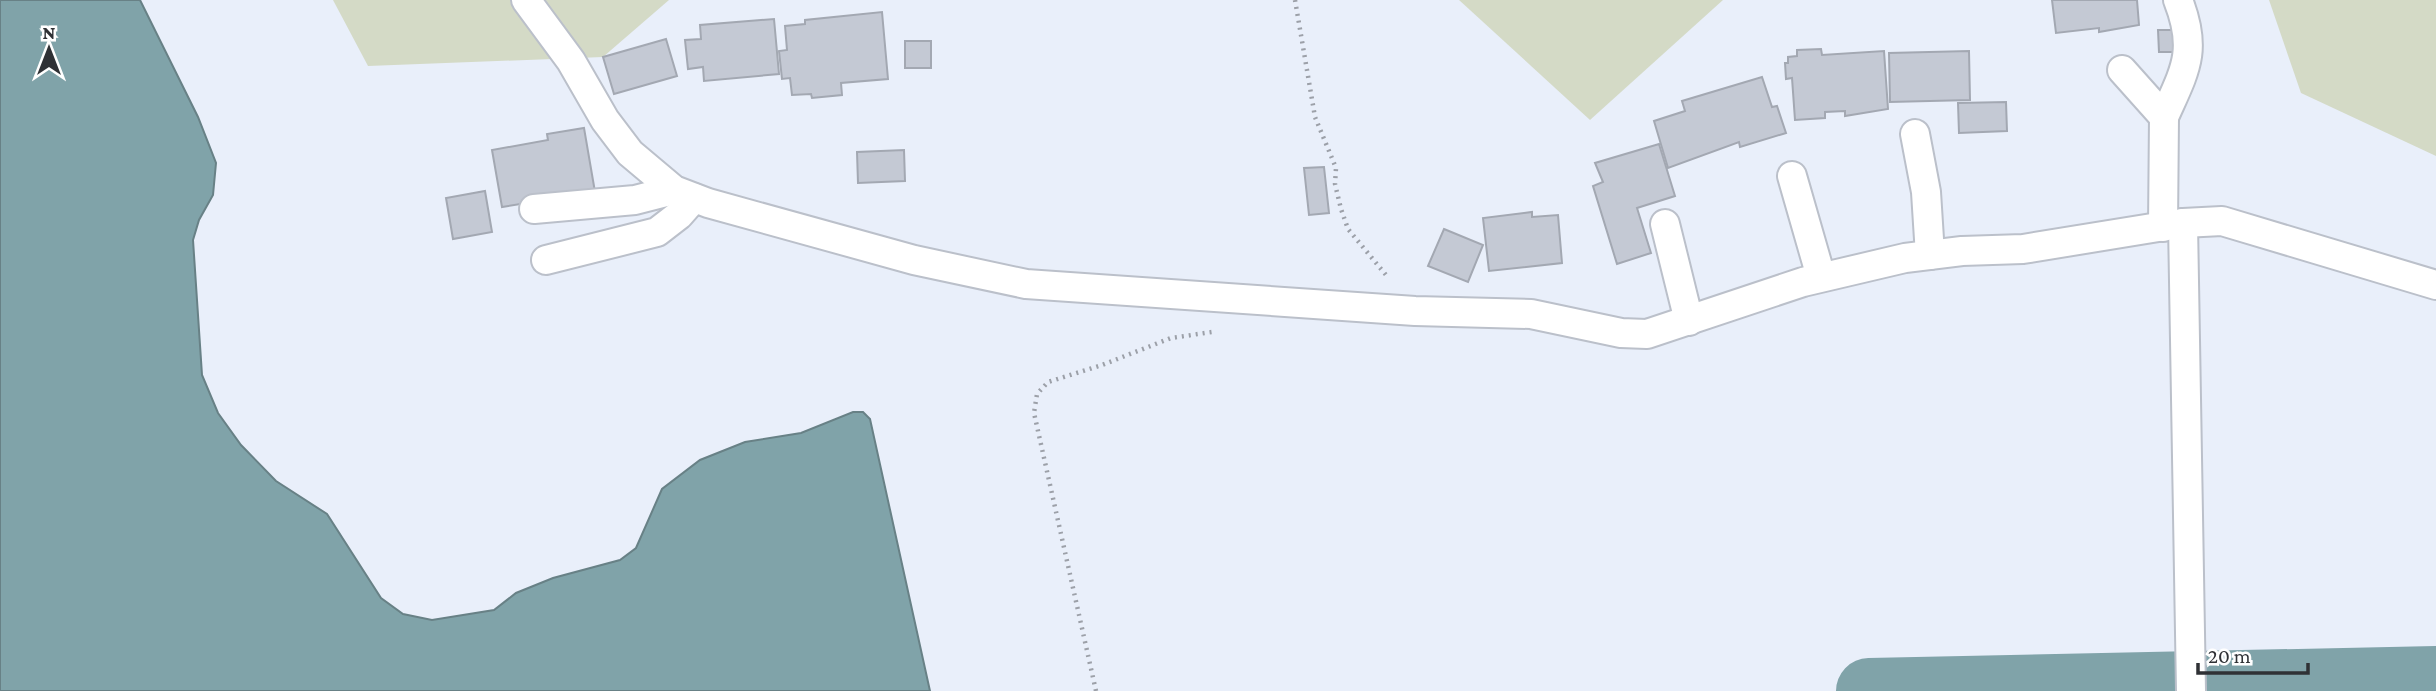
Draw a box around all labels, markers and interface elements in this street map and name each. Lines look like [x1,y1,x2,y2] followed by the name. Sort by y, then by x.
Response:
[14,14,84,84] north arrow
[43,22,56,43] text: N
[2198,632,2308,676] scale bar
[2208,644,2251,668] text: 20 m

